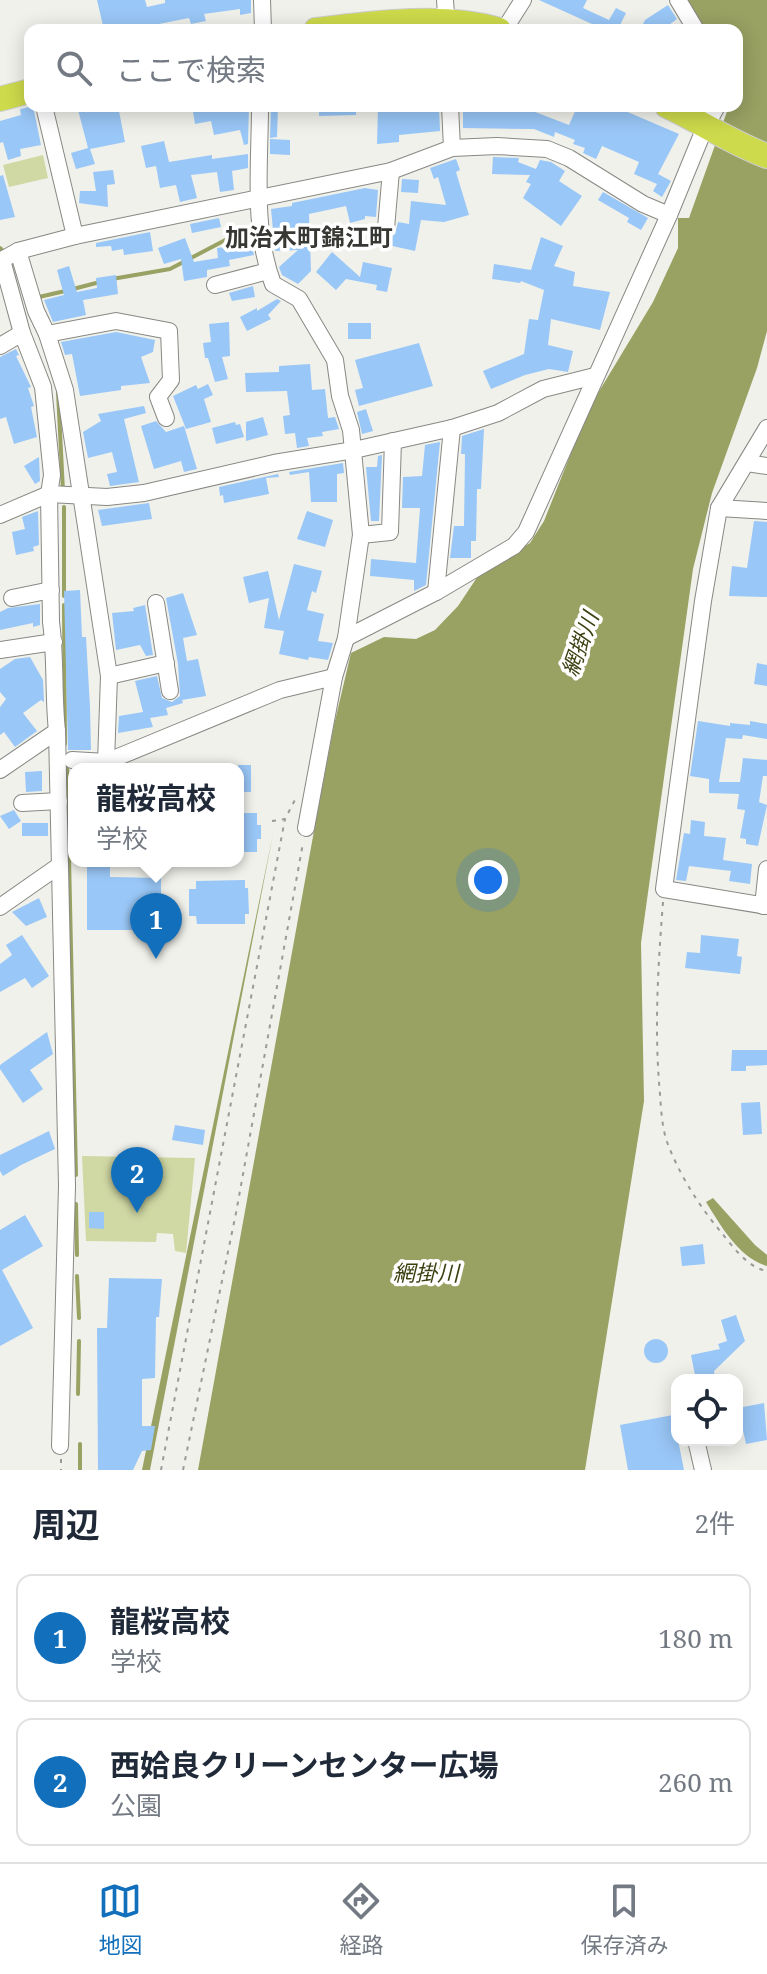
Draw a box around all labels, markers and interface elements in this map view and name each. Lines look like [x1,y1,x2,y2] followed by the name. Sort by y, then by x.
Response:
[24,24,743,112] search box
[52,46,96,90] icon: search
[116,49,266,90] text: ここで検索
[225,220,393,253] district label: 加治木町錦江町
[554,606,605,680] water label: 網掛川
[68,763,244,867] popup
[96,777,216,818] text: 龍桜高校
[96,820,148,856] text: 学校
[468,860,508,900] your location
[130,893,182,959] pin: 1
[111,1147,163,1213] pin: 2
[393,1257,461,1287] water label: 網掛川
[671,1374,743,1446] map controls
[671,1374,743,1446] button: locate
[32,1501,100,1547] text: 周辺
[694,1505,735,1541] text: 2件
[110,1600,230,1641] text: 龍桜高校
[53,1620,67,1656] text: 1
[658,1620,733,1656] text: 180 m
[110,1643,162,1679] text: 学校
[110,1744,499,1785] text: 西姶良クリーンセンター広場
[53,1764,67,1800] text: 2
[658,1764,733,1800] text: 260 m
[110,1787,162,1823] text: 公園
[98,1879,143,1959] tab: 地図
[339,1879,384,1959] tab: 経路
[580,1879,669,1959] tab: 保存済み

